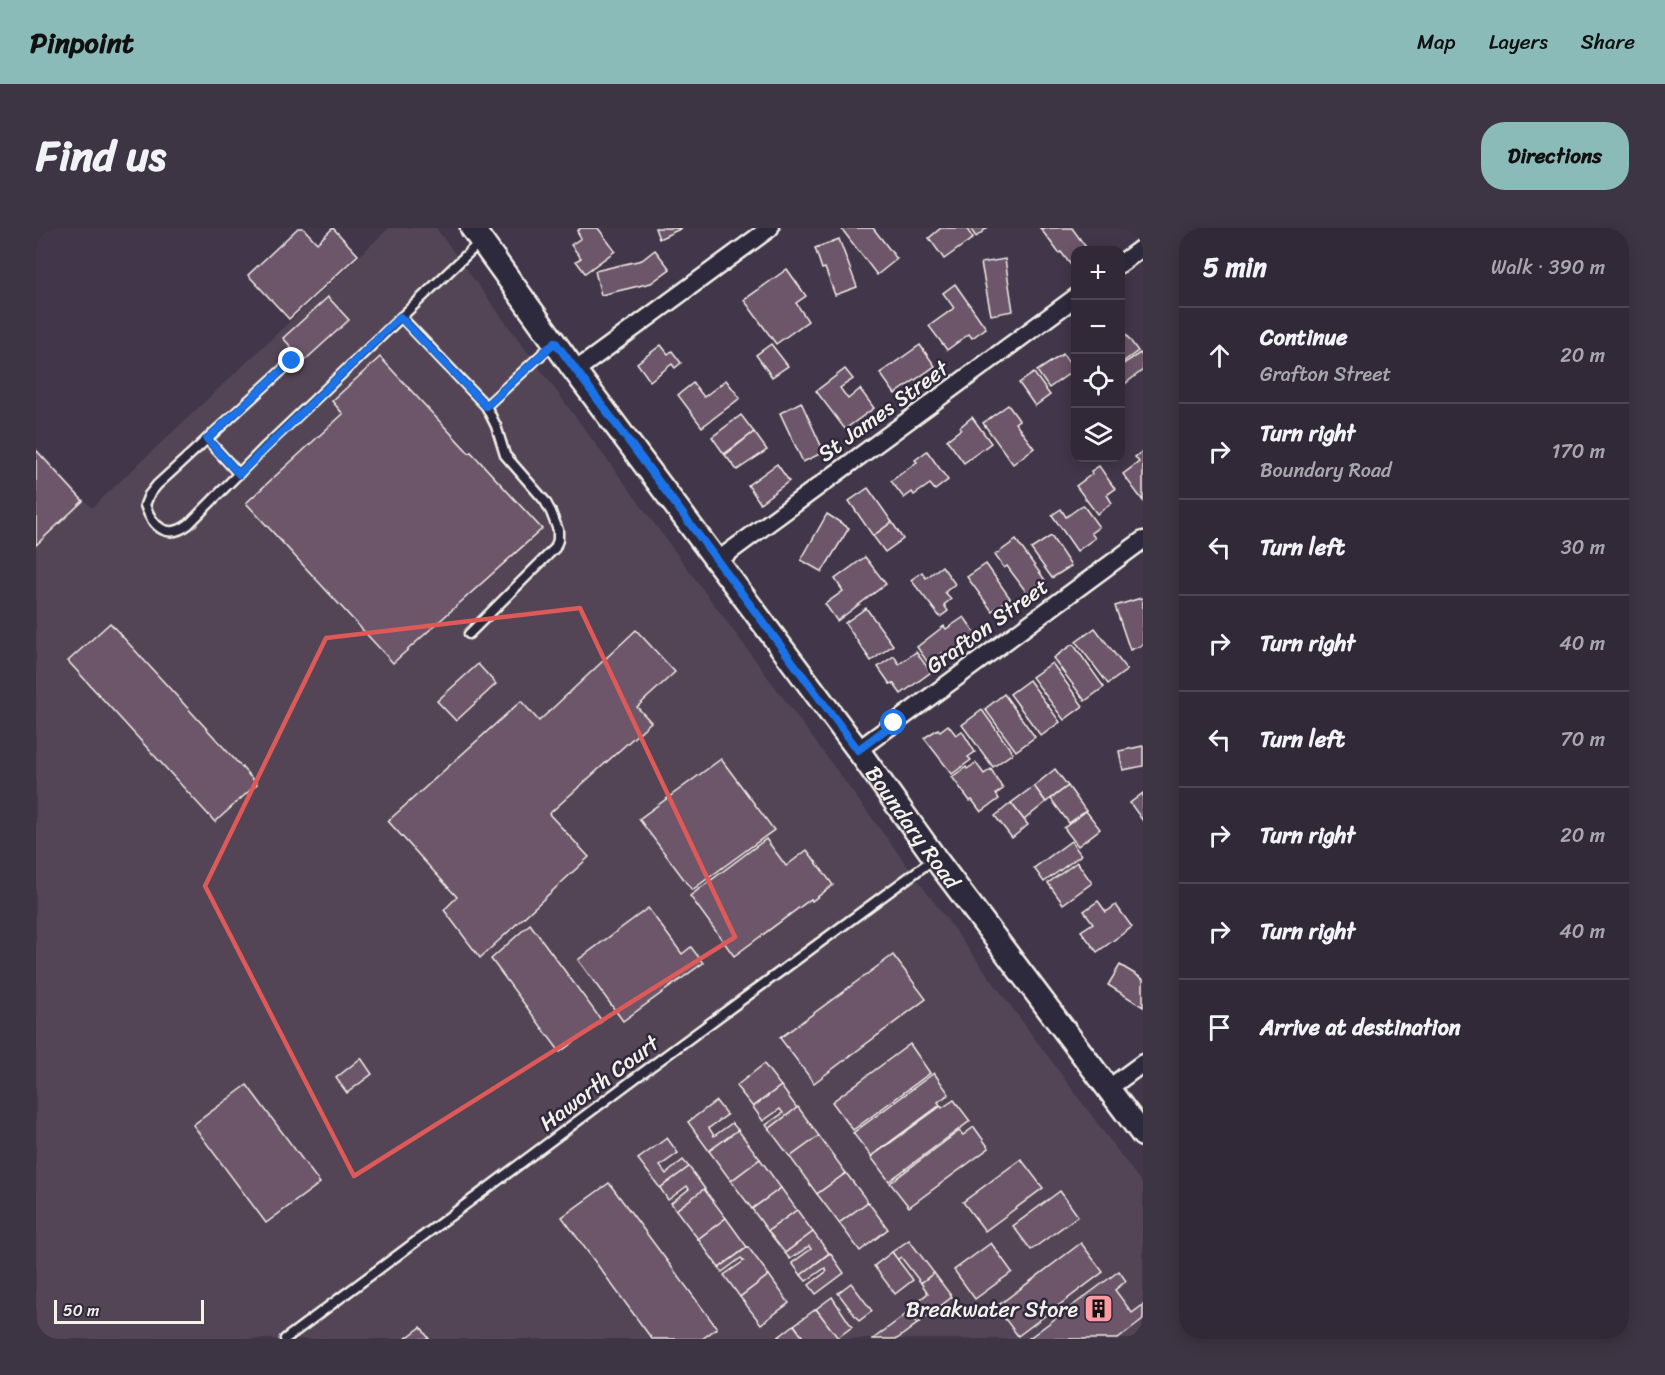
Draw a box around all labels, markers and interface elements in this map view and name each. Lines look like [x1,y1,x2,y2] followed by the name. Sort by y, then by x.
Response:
[30,18,134,67] text: Pinpoint
[1417,23,1456,61] text: Map
[1489,23,1548,61] text: Layers
[1581,23,1635,61] text: Share
[36,119,166,193] text: Find us
[1481,122,1629,190] button: Directions
[1203,244,1267,290] text: 5 min
[1071,246,1125,462] map controls
[1071,246,1125,300] button: +
[1491,250,1605,285] text: Walk · 390 m
[1071,300,1125,354] button: −
[1260,318,1348,357] text: Continue
[1560,338,1605,373] text: 20 m
[1203,339,1236,372] icon: ahead
[278,347,304,373] route end
[809,349,958,472] street label: St James Street
[1071,354,1125,408] button: locate
[1260,357,1391,392] text: Grafton Street
[1071,408,1125,462] button: layers
[1260,414,1355,453] text: Turn right
[1552,434,1605,469] text: 170 m
[1203,435,1236,468] icon: right
[1260,453,1392,488] text: Boundary Road
[1260,528,1345,567] text: Turn left
[1561,530,1605,565] text: 30 m
[1203,531,1236,564] icon: left
[917,568,1057,684] street label: Grafton Street
[1260,624,1355,663] text: Turn right
[1559,626,1605,661] text: 40 m
[1203,627,1236,660] icon: right
[880,709,906,735] route start
[1260,720,1345,759] text: Turn left
[1560,722,1605,757] text: 70 m
[1203,723,1236,756] icon: left
[855,757,972,898] street label: Boundary Road
[1260,816,1355,855] text: Turn right
[1560,818,1605,853] text: 20 m
[1203,819,1236,852] icon: right
[1260,912,1355,951] text: Turn right
[1559,914,1605,949] text: 40 m
[1203,915,1236,948] icon: right
[1260,1008,1461,1047] text: Arrive at destination
[1203,1011,1236,1044] icon: arrive
[530,1024,669,1141] street label: Haworth Court
[906,1290,1078,1329] place label: Breakwater Store
[1083,1293,1115,1325] building icon: Breakwater Store
[63,1296,99,1325] text: 50 m
[54,1297,204,1324] scale bar

